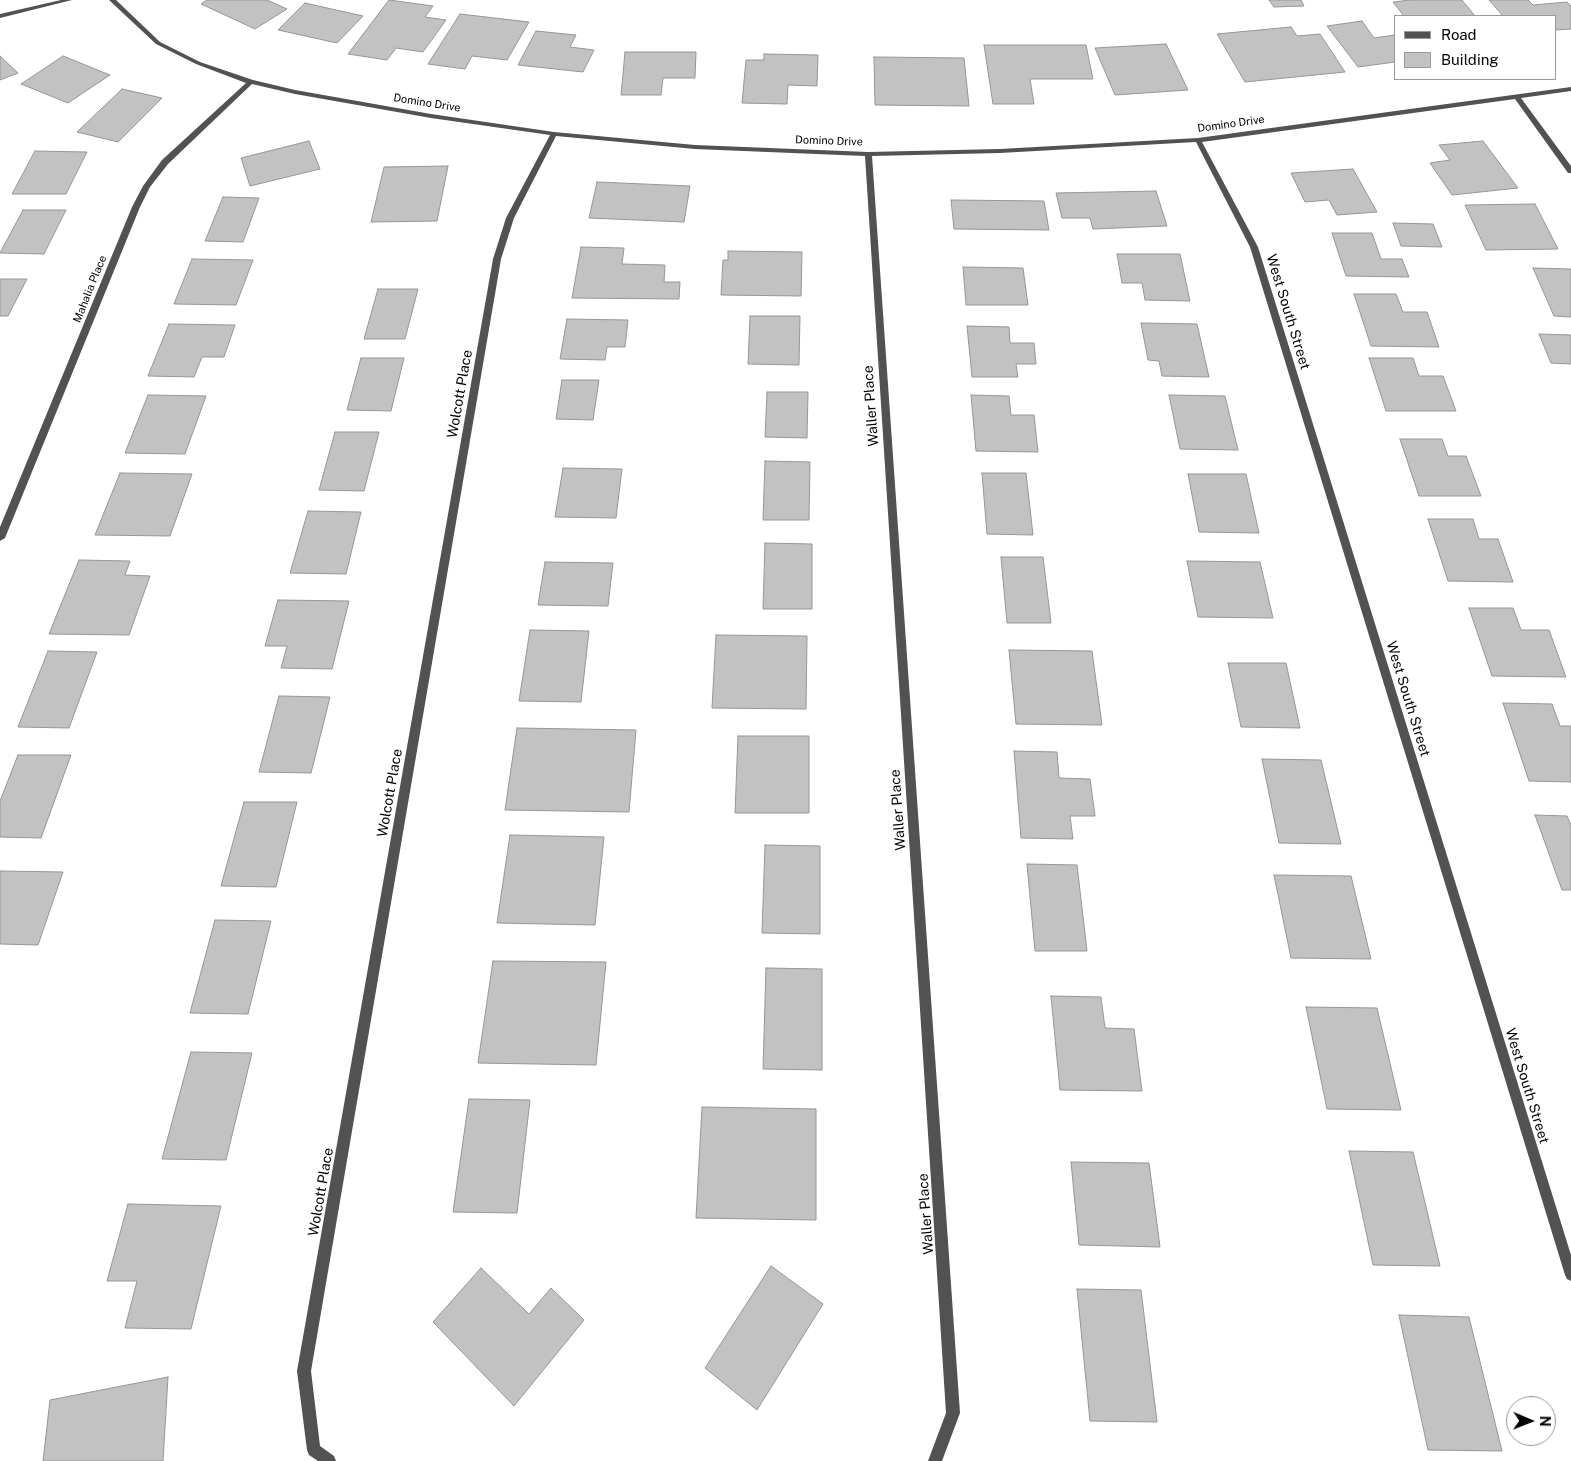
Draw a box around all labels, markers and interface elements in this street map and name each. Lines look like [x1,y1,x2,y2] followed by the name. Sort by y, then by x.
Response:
[1394,15,1556,80] legend
[1441,26,1477,43] text: Road
[1441,51,1499,68] text: Building
[393,91,461,115] street label: Domino Drive
[1197,113,1265,135] street label: Domino Drive
[795,133,863,149] street label: Domino Drive
[1262,252,1314,372] street label: West South Street
[70,253,110,325] street label: Mahalia Place
[444,348,476,440] street label: Wolcott Place
[860,365,882,447] street label: Waller Place
[1382,639,1434,759] street label: West South Street
[374,747,406,839] street label: Wolcott Place
[887,769,909,851] street label: Waller Place
[1501,1026,1553,1146] street label: West South Street
[305,1146,337,1238] street label: Wolcott Place
[915,1173,937,1255] street label: Waller Place
[1506,1396,1556,1446] north arrow
[1537,1416,1553,1427] text: N

